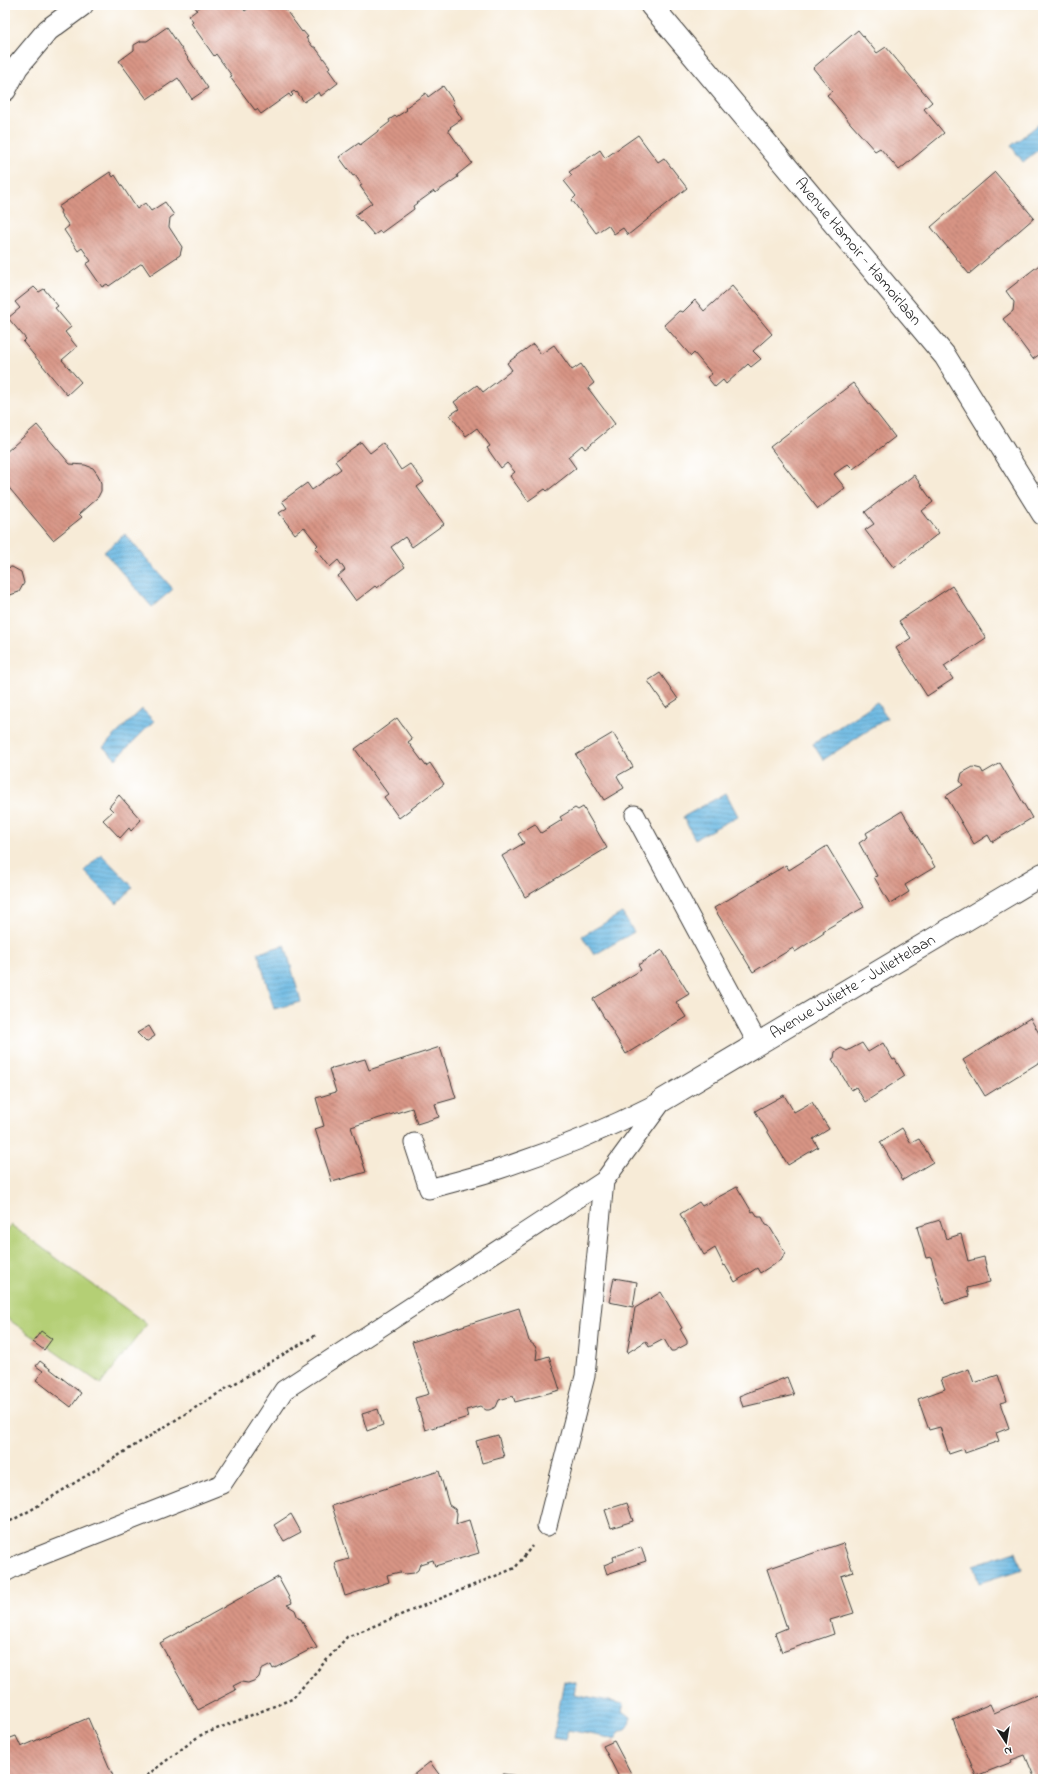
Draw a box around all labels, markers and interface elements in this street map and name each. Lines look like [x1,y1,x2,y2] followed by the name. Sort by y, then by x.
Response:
[789,173,927,331] street label: Avenue Hamoir - Hamoirlaan
[766,928,940,1046] street label: Avenue Juliette - Juliettelaan
[986,1722,1026,1762] north arrow
[1003,1742,1013,1759] text: N

